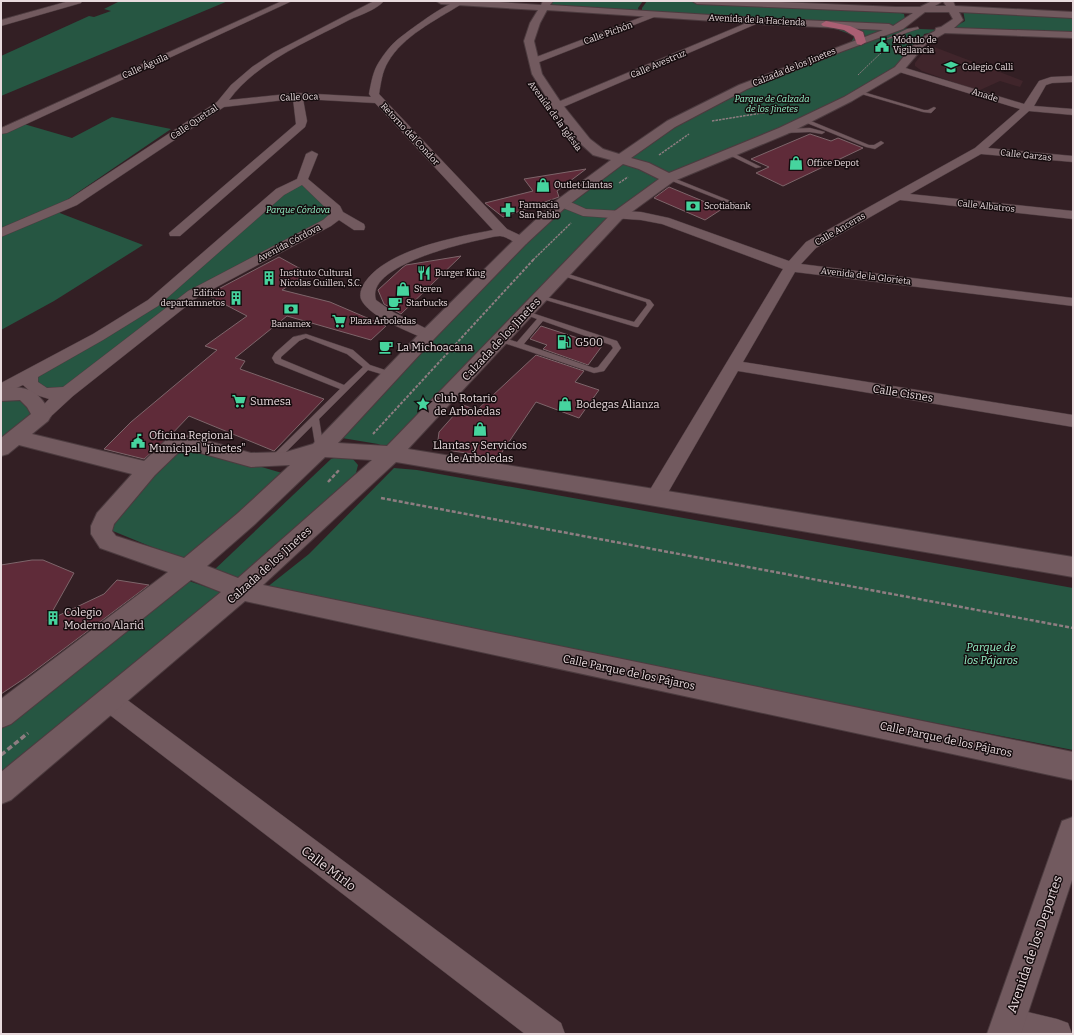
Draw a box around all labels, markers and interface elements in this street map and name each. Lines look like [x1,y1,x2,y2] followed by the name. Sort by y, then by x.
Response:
[708,12,806,28] street label: Avenida de la Hacienda
[582,19,634,46] street label: Calle Pichón
[893,35,937,55] place label: Módulo de Vigilancia
[874,37,890,53] public building icon: Módulo de Vigilancia
[751,46,837,88] street label: Calzada de los Jinetes
[629,48,687,80] street label: Calle Avestruz
[120,50,170,81] street label: Calle Águila
[943,59,959,75] school or university icon: Colegio Calli
[962,62,1014,72] place label: Colegio Calli
[526,79,584,153] street label: Avenida de la Iglésia
[971,86,999,104] street label: Anade
[280,91,318,103] street label: Calle Oca
[734,94,810,114] park label: Parque de Calzada de los Jinetes
[379,101,441,167] street label: Retorno del Condor
[169,102,220,141] street label: Calle Quetzal
[1000,147,1052,163] street label: Calle Garzas
[788,155,804,171] shop icon: Office Depot
[807,158,860,168] place label: Office Depot
[535,177,551,193] shop icon: Outlet Llantas
[554,180,612,190] place label: Outlet Llantas
[685,198,701,214] bank icon: Scotiabank
[957,198,1015,214] street label: Calle Albatros
[519,200,560,220] place label: Farmacia San Pablo
[704,201,751,211] place label: Scotiabank
[500,202,516,218] pharmacy icon: Farmacia San Pablo
[266,205,330,215] park label: Parque Córdova
[813,211,867,247] street label: Calle Anceras
[256,222,322,264] street label: Avenida Córdova
[416,265,432,281] restaurant icon: Burger King
[820,266,912,287] street label: Avenida de la Glorieta
[280,268,362,288] place label: Instituto Cultural Nicolas Guillen, S.C.
[435,268,485,278] place label: Burger King
[261,270,277,286] building icon: Instituto Cultural Nicolas Guillen, S.C.
[395,281,411,297] shop icon: Steren
[414,284,442,294] place label: Steren
[161,288,225,308] place label: Edificio departamnetos
[228,290,244,306] building icon: Edificio departamnetos
[387,295,403,311] cafe icon: Starbucks
[460,295,543,384] street label: Calzada de los Jinetes
[406,298,448,308] place label: Starbucks
[283,301,299,317] bank icon: Banamex
[331,313,347,329] supermarket icon: Plaza Arboledas
[350,316,416,326] place label: Plaza Arboledas
[271,319,311,329] place label: Banamex
[556,334,572,350] fuel station icon: G500
[575,336,603,349] place label: G500
[378,339,394,355] cafe icon: La Michoacana
[397,341,473,354] place label: La Michoacana
[872,382,934,405] street label: Calle Cisnes
[434,392,501,418] place label: Club Rotario de Arboledas
[231,393,247,409] supermarket icon: Sumesa
[250,395,291,408] place label: Sumesa
[415,396,431,412] place icon: Club Rotario de Arboledas
[557,396,573,412] shop icon: Bodegas Alianza
[576,398,660,411] place label: Bodegas Alianza
[472,421,488,437] shop icon: Llantas y Servicios de Arboledas
[149,429,246,455] place label: Oficina Regional Municipal "Jinetes"
[130,433,146,449] public building icon: Oficina Regional Municipal "Jinetes"
[433,439,527,465] place label: Llantas y Servicios de Arboledas
[225,524,314,607] street label: Calzada de los Jinetes
[64,606,144,632] place label: Colegio Moderno Alarid
[45,610,61,626] building icon: Colegio Moderno Alarid
[964,641,1018,667] park label: Parque de los Pájaros
[562,652,696,693] street label: Calle Parque de los Pájaros
[879,719,1013,760] street label: Calle Parque de los Pájaros
[298,843,359,894] street label: Calle Mirlo
[1004,874,1065,1015] street label: Avenida de los Deportes

